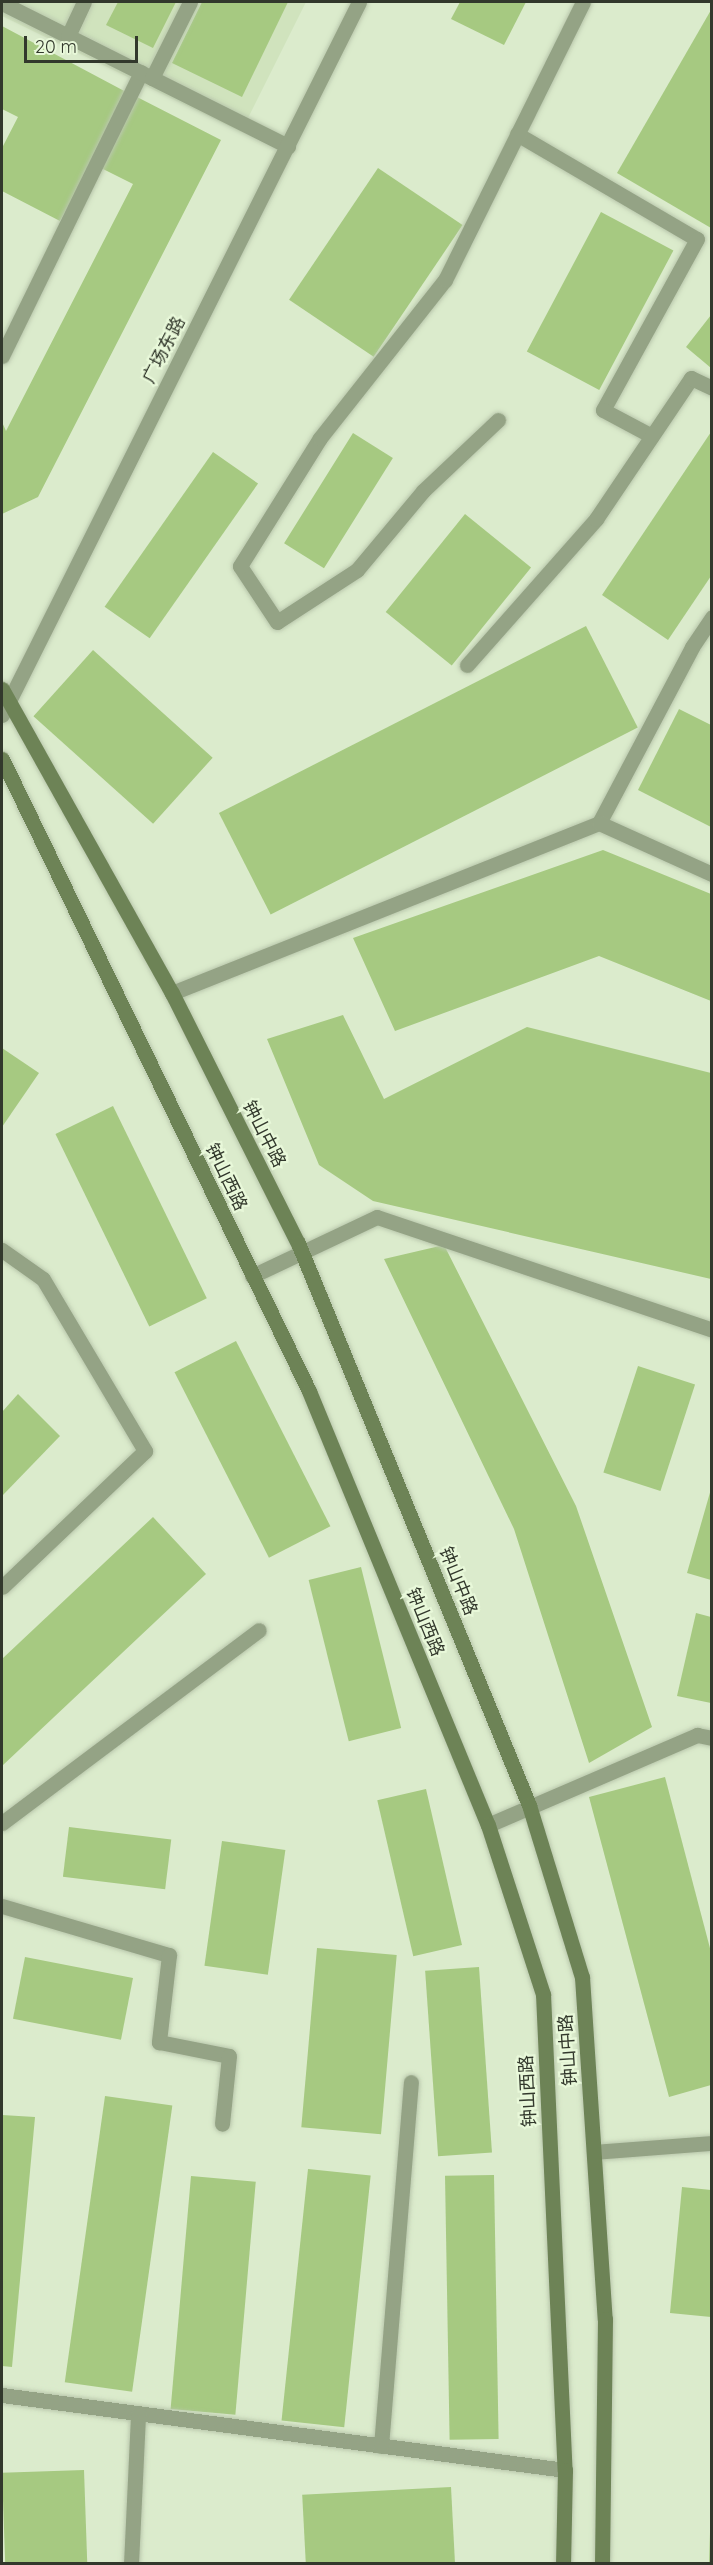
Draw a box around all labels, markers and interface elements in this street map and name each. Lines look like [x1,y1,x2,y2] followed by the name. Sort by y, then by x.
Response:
[27,24,141,62] scale bar
[35,35,77,58] text: 20 m
[138,313,190,387] street label: 广场东路
[238,1097,290,1171] street label: 钟山中路
[201,1140,251,1214] street label: 钟山西路
[435,1544,481,1618] street label: 钟山中路
[402,1585,448,1659] street label: 钟山西路
[555,2013,581,2087] street label: 钟山中路
[515,2054,541,2128] street label: 钟山西路

